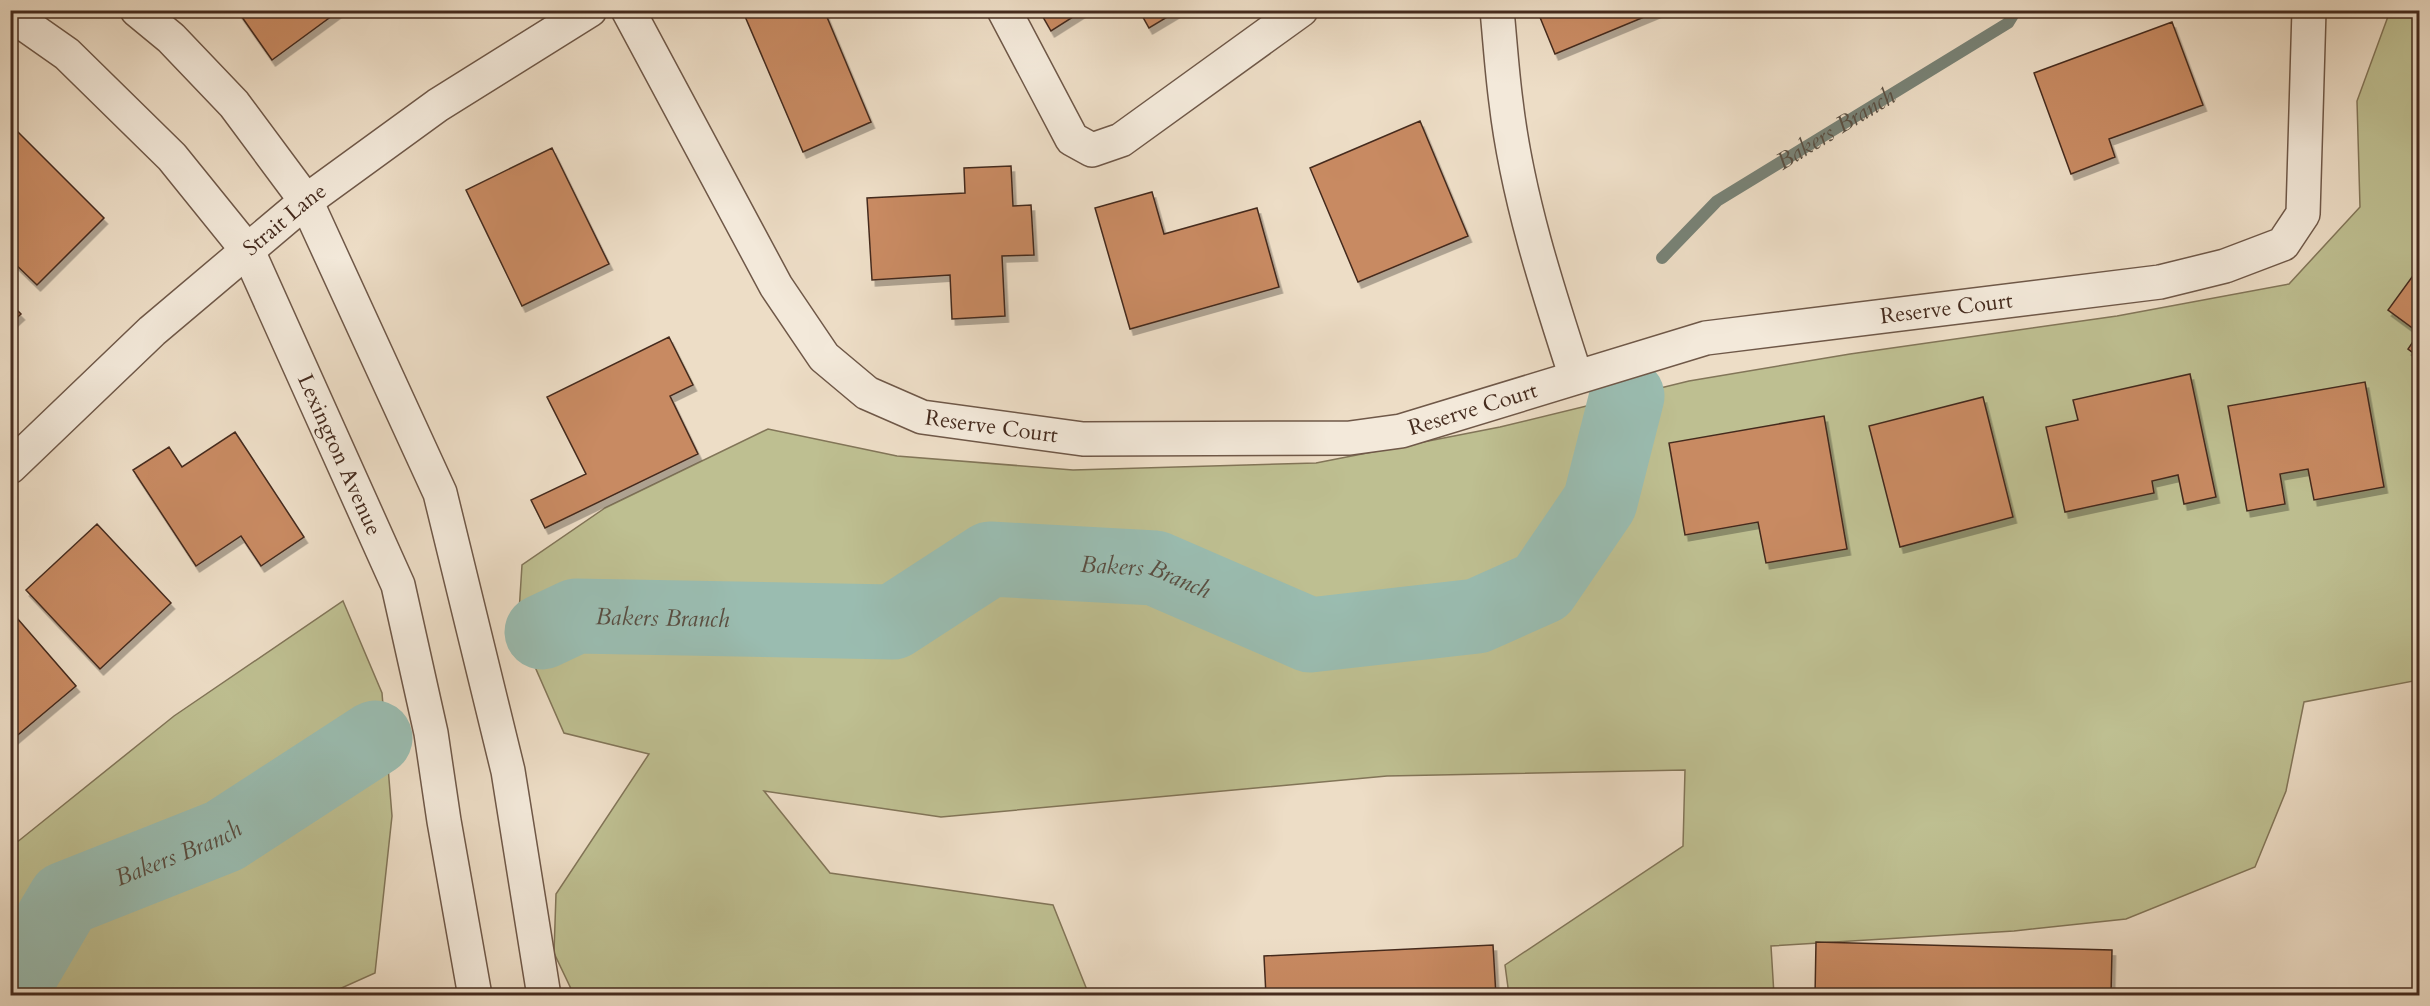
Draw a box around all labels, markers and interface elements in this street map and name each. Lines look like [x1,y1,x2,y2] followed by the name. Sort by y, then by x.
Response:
[1770,79,1902,178] water label: Bakers Branch
[237,176,332,263] street label: Strait Lane
[1878,285,2015,331] street label: Reserve Court
[290,369,389,540] street label: Lexington Avenue
[1405,375,1541,443] street label: Reserve Court
[923,403,1060,450] street label: Reserve Court
[1080,547,1217,607] water label: Bakers Branch
[595,600,730,635] water label: Bakers Branch
[110,812,248,894] water label: Bakers Branch

